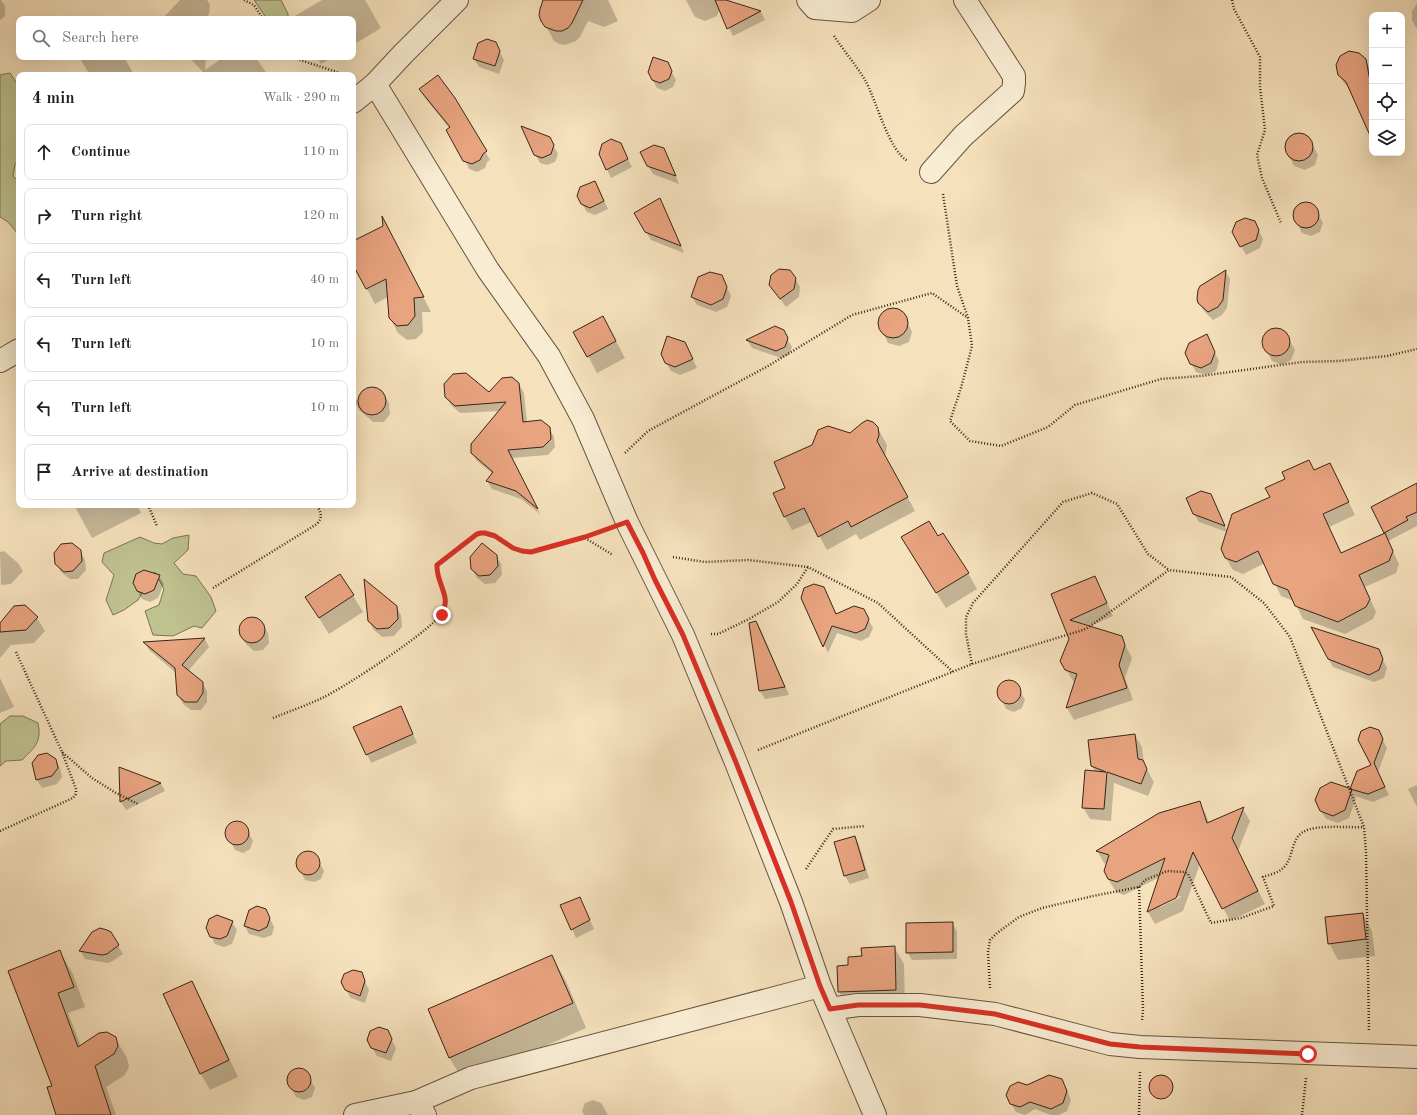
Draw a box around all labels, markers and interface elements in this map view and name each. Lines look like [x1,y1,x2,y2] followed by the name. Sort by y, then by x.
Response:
[1369,12,1405,156] map controls
[1369,12,1405,48] button: +
[16,16,356,60] search box
[30,27,52,49] icon: search
[62,31,139,46] text: Search here
[1369,48,1405,84] button: −
[1369,84,1405,120] button: locate
[32,90,75,107] text: 4 min
[263,91,340,104] text: Walk · 290 m
[1369,120,1405,156] button: layers
[33,141,55,163] icon: ahead
[71,145,130,160] text: Continue
[302,145,339,158] text: 110 m
[33,205,55,227] icon: right
[71,209,142,224] text: Turn right
[302,209,339,222] text: 120 m
[33,269,55,291] icon: left
[71,273,131,288] text: Turn left
[310,273,339,286] text: 40 m
[33,333,55,355] icon: left
[71,337,131,352] text: Turn left
[310,337,339,350] text: 10 m
[33,397,55,419] icon: left
[71,401,131,416] text: Turn left
[310,401,339,414] text: 10 m
[33,461,55,483] icon: arrive
[71,465,209,480] text: Arrive at destination
[433,606,451,624] route end
[1299,1045,1317,1063] route start

